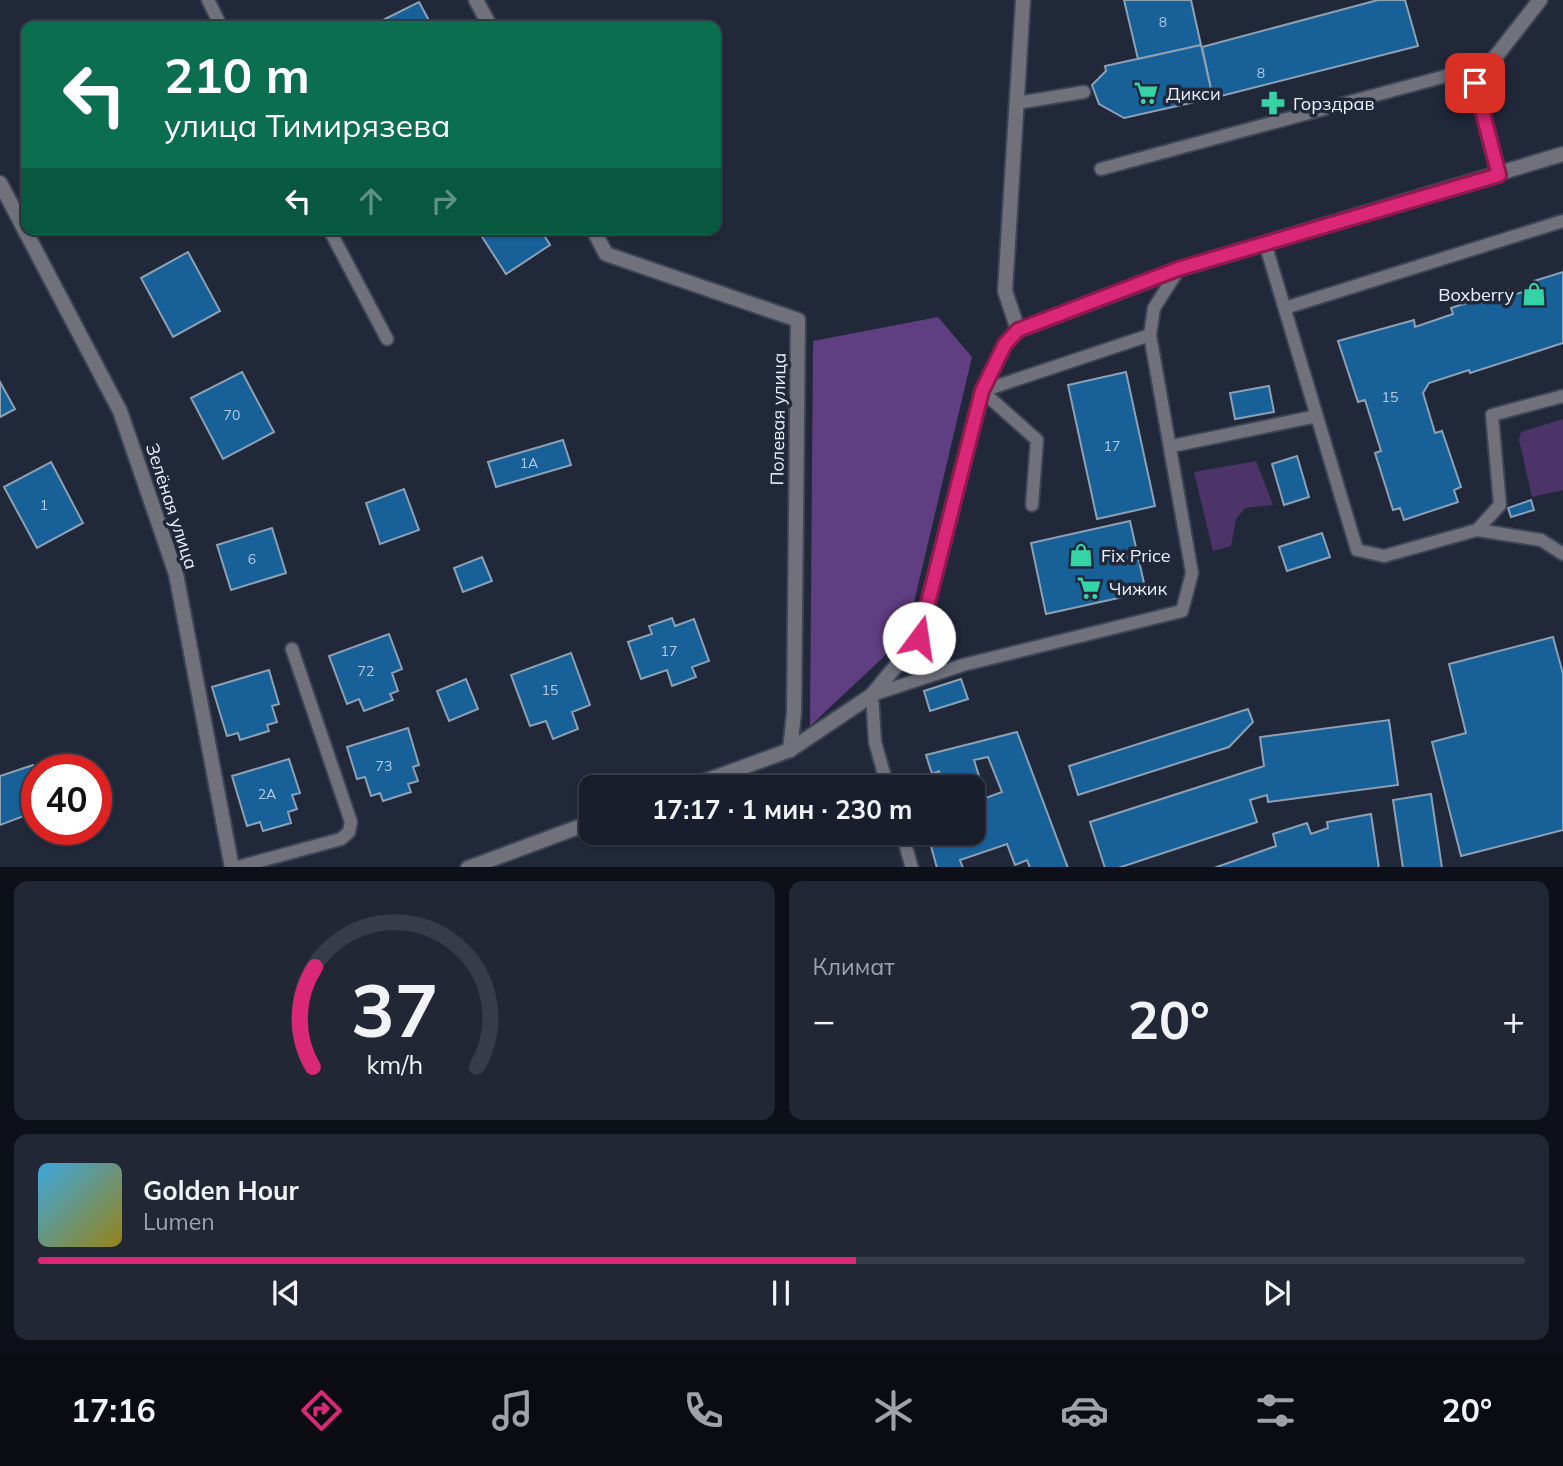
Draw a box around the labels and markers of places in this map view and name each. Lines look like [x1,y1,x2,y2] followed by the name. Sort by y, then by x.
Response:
[1445,53,1505,113] pin
[1132,79,1160,107] supermarket icon: Дикси
[1166,82,1221,105] place label: Дикси
[1259,89,1287,117] pharmacy icon: Горздрав
[1293,92,1375,115] place label: Горздрав
[1520,280,1548,308] shop icon: Boxberry
[1438,283,1514,306] place label: Boxberry
[1067,541,1095,569] shop icon: Fix Price
[1101,544,1171,567] place label: Fix Price
[1075,574,1103,602] supermarket icon: Чижик
[1109,577,1167,600] place label: Чижик

